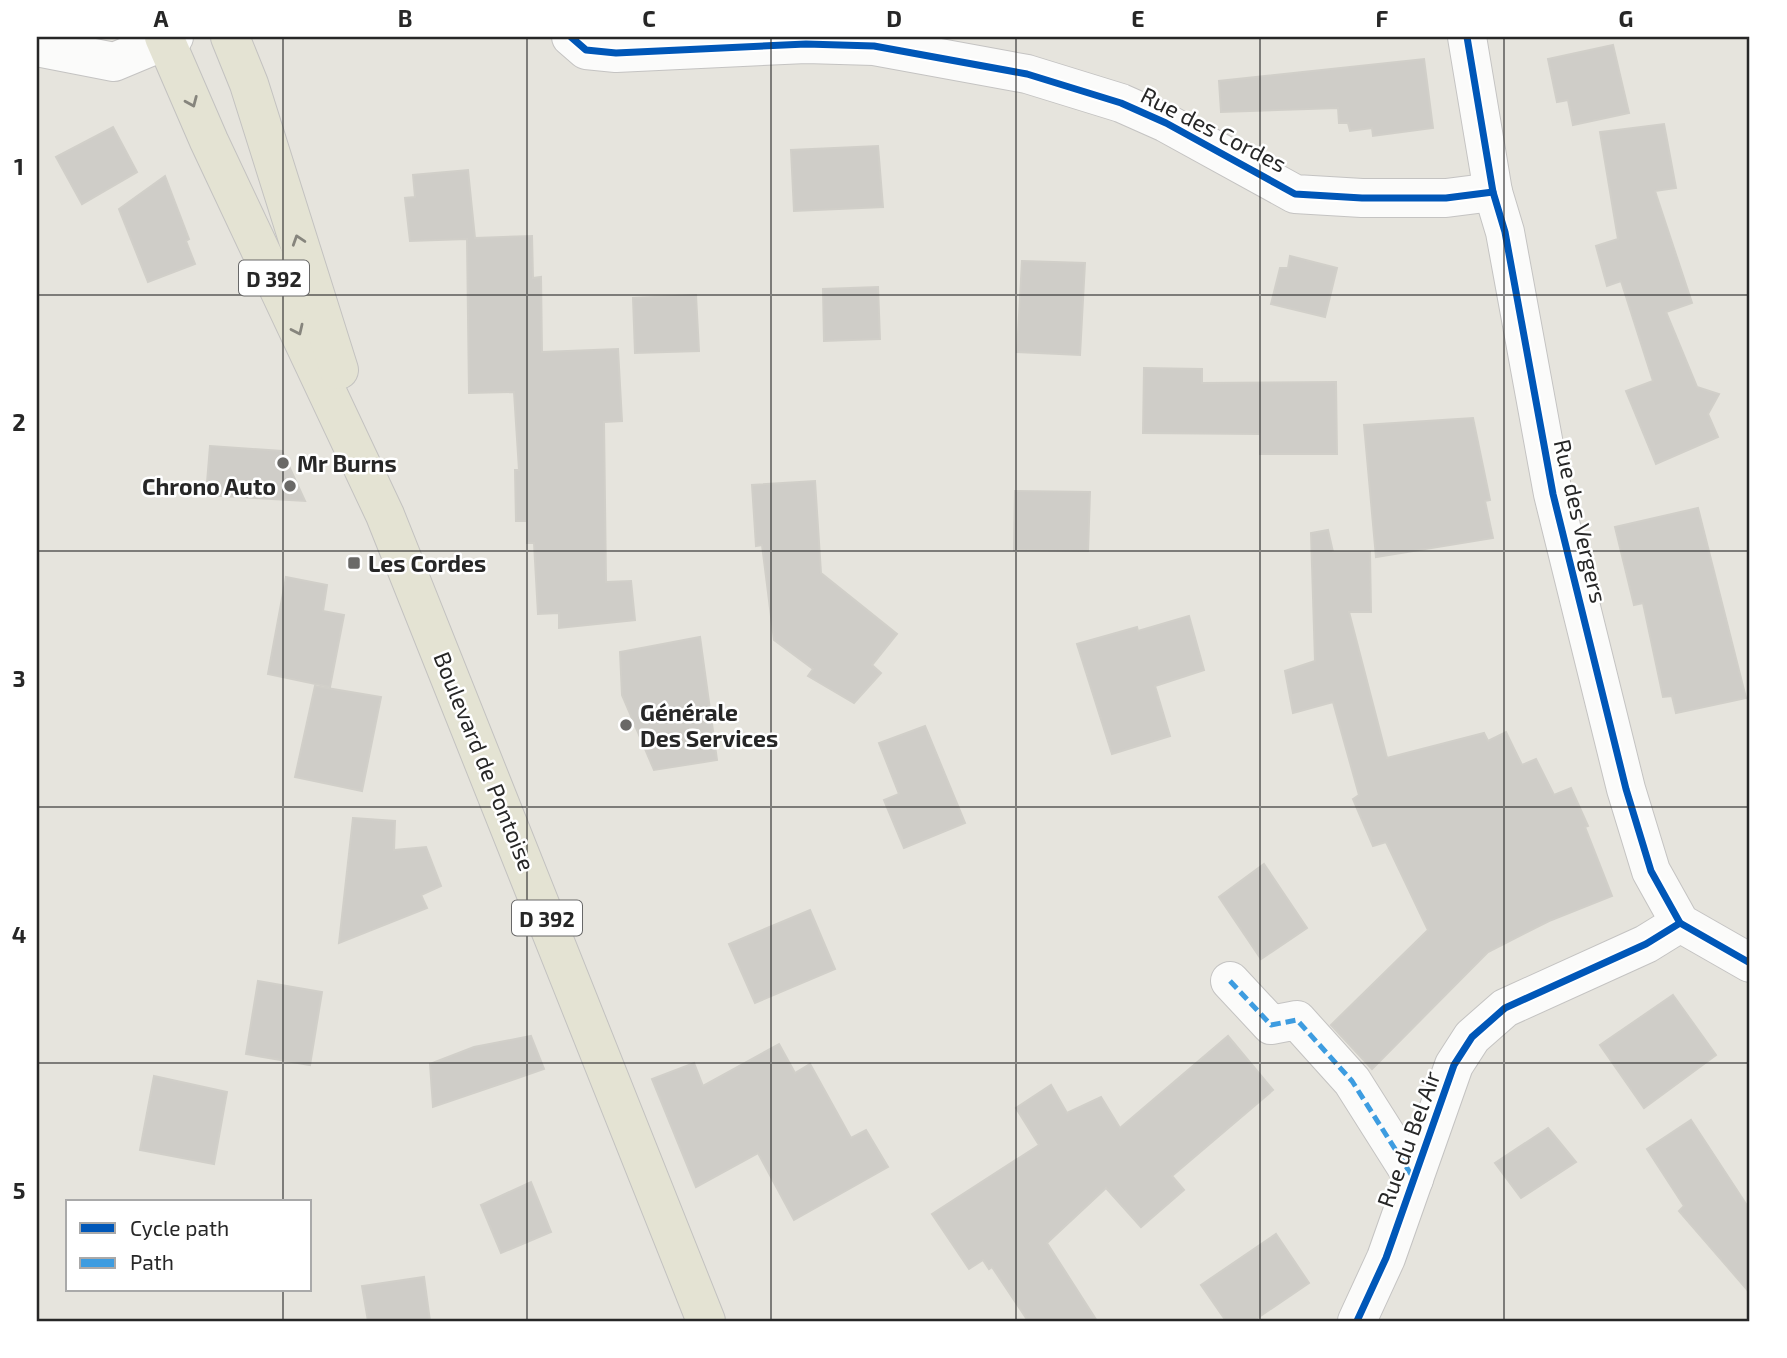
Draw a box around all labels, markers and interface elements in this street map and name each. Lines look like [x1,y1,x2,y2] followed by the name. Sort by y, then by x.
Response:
[153,4,169,32] text: A
[398,4,412,32] text: B
[642,4,656,32] text: C
[886,4,902,32] text: D
[1131,4,1145,32] text: E
[1376,4,1389,32] text: F
[1619,4,1633,32] text: G
[1137,80,1291,178] street label: Rue des Cordes
[184,94,198,107] one-way arrow
[14,152,24,180] text: 1
[291,234,306,246] one-way arrow
[239,260,309,296] road number: D 392
[290,323,304,335] one-way arrow
[12,408,26,436] text: 2
[1549,436,1613,606] street label: Rue des Vergers
[297,449,397,477] place label: Mr Burns
[275,455,291,471] marker: Mr Burns
[142,472,276,500] place label: Chrono Auto
[282,478,298,494] marker: Chrono Auto
[368,549,486,577] place label: Les Cordes
[346,555,362,571] marker: Les Cordes
[428,647,542,875] street label: Boulevard de Pontoise
[12,664,26,692] text: 3
[640,698,778,752] place label: Générale Des Services
[618,717,634,733] marker: Générale Des Services
[512,900,582,936] road number: D 392
[12,920,26,948] text: 4
[1370,1067,1446,1211] street label: Rue du Bel Air
[13,1176,25,1204] text: 5
[66,1200,312,1292] legend
[130,1215,229,1240] text: Cycle path
[130,1249,174,1274] text: Path

